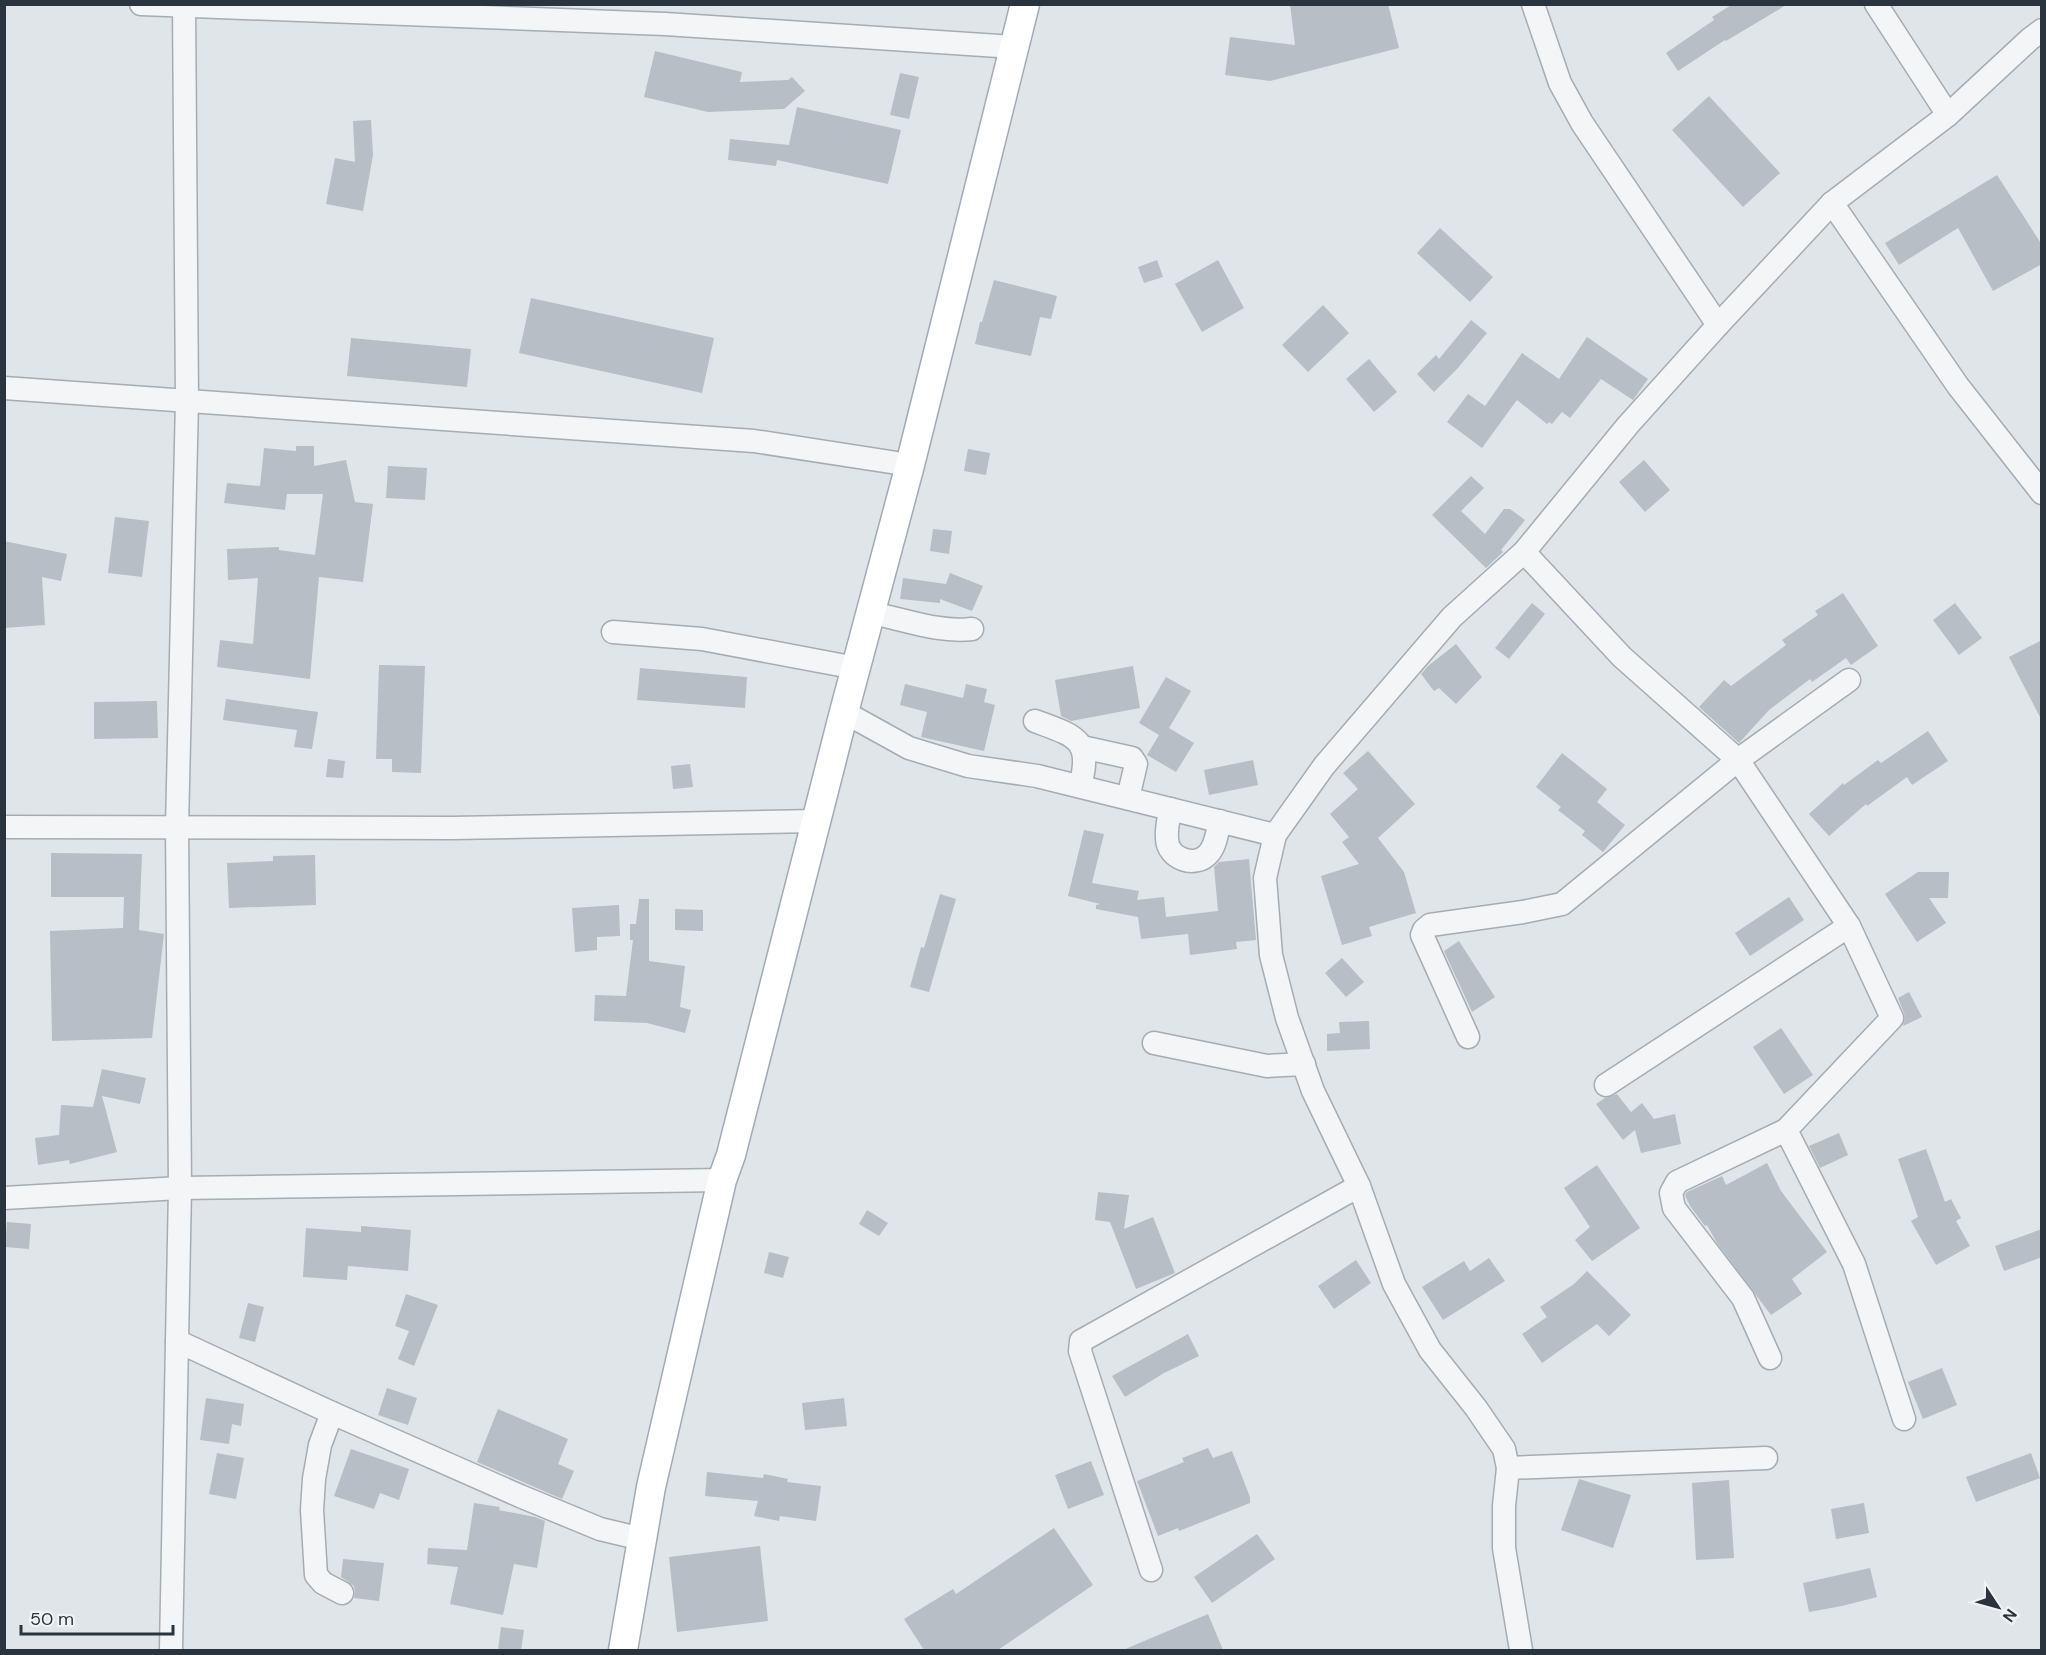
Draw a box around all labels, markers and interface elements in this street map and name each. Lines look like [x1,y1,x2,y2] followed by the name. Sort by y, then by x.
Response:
[1968,1577,2028,1637] north arrow
[21,1598,172,1636] scale bar
[1998,1605,2022,1626] text: N
[30,1607,74,1631] text: 50 m

